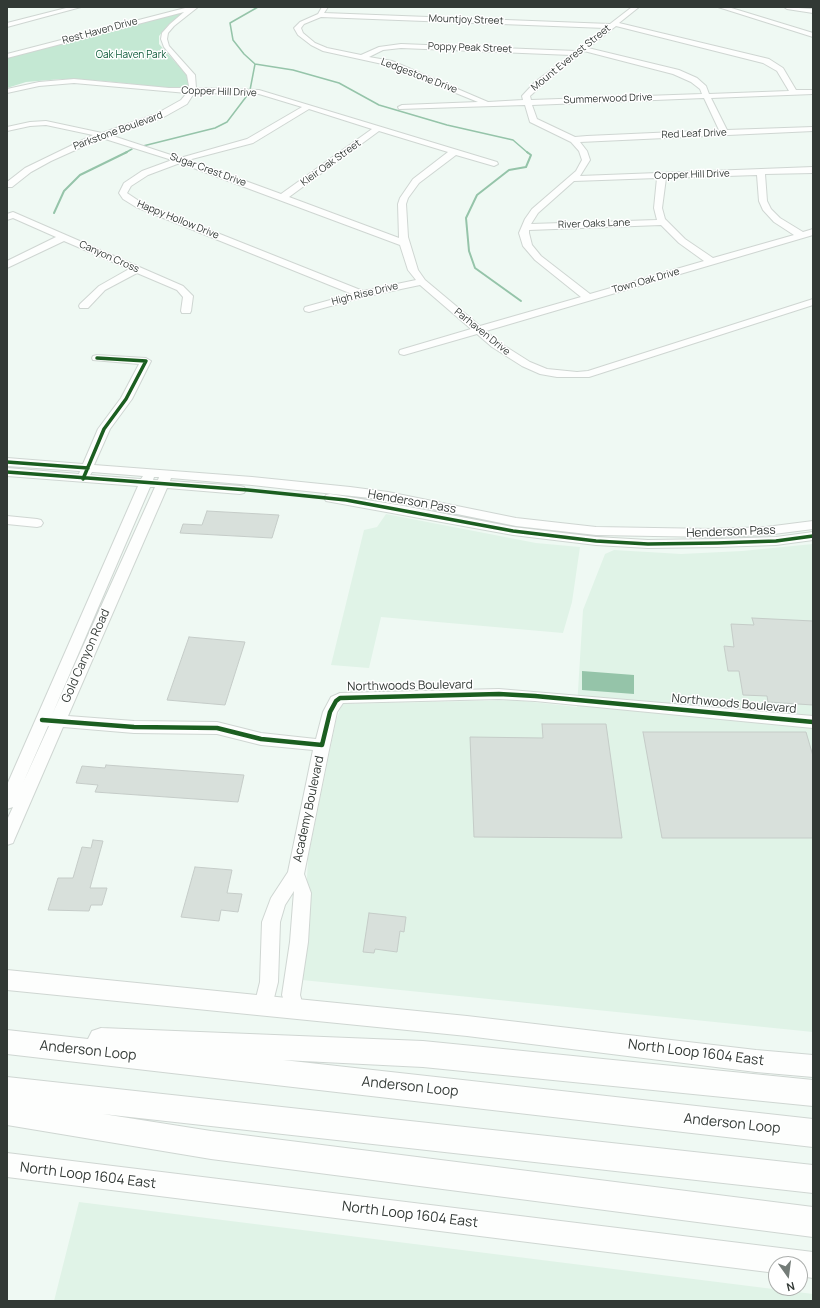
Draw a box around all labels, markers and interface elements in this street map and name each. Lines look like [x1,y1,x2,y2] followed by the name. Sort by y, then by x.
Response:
[428,13,504,27] street label: Mountjoy Street
[61,15,139,47] street label: Rest Haven Drive
[529,22,613,94] street label: Mount Everest Street
[428,41,512,55] street label: Poppy Peak Street
[96,49,166,61] park label: Oak Haven Park
[379,56,459,96] street label: Ledgestone Drive
[181,85,257,99] street label: Copper Hill Drive
[563,91,653,107] street label: Summerwood Drive
[72,109,164,153] street label: Parkstone Boulevard
[661,127,727,141] street label: Red Leaf Drive
[299,137,363,189] street label: Kleir Oak Street
[168,151,248,189] street label: Sugar Crest Drive
[654,168,730,182] street label: Copper Hill Drive
[135,198,221,242] street label: Happy Hollow Drive
[558,217,630,231] street label: River Oaks Lane
[77,238,141,276] street label: Canyon Cross
[611,266,681,296] street label: Town Oak Drive
[330,280,400,308] street label: High Rise Drive
[452,306,512,358] street label: Parhaven Drive
[367,487,457,517] street label: Henderson Pass
[686,523,776,541] street label: Henderson Pass
[59,607,113,705] street label: Gold Canyon Road
[347,678,473,694] street label: Northwoods Boulevard
[671,691,797,717] street label: Northwoods Boulevard
[291,755,327,863] street label: Academy Boulevard
[627,1036,765,1070] street label: North Loop 1604 East
[39,1038,137,1064] street label: Anderson Loop
[361,1074,459,1100] street label: Anderson Loop
[683,1111,781,1137] street label: Anderson Loop
[19,1159,157,1193] street label: North Loop 1604 East
[341,1198,479,1232] street label: North Loop 1604 East
[768,1256,808,1296] north arrow
[785,1279,796,1295] text: N

